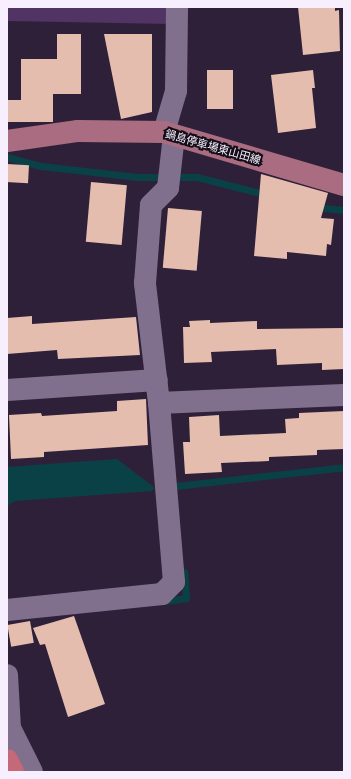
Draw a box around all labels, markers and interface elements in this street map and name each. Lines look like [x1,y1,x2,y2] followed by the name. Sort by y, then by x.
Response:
[164,127,262,167] street label: 鍋島停車場東山田線

